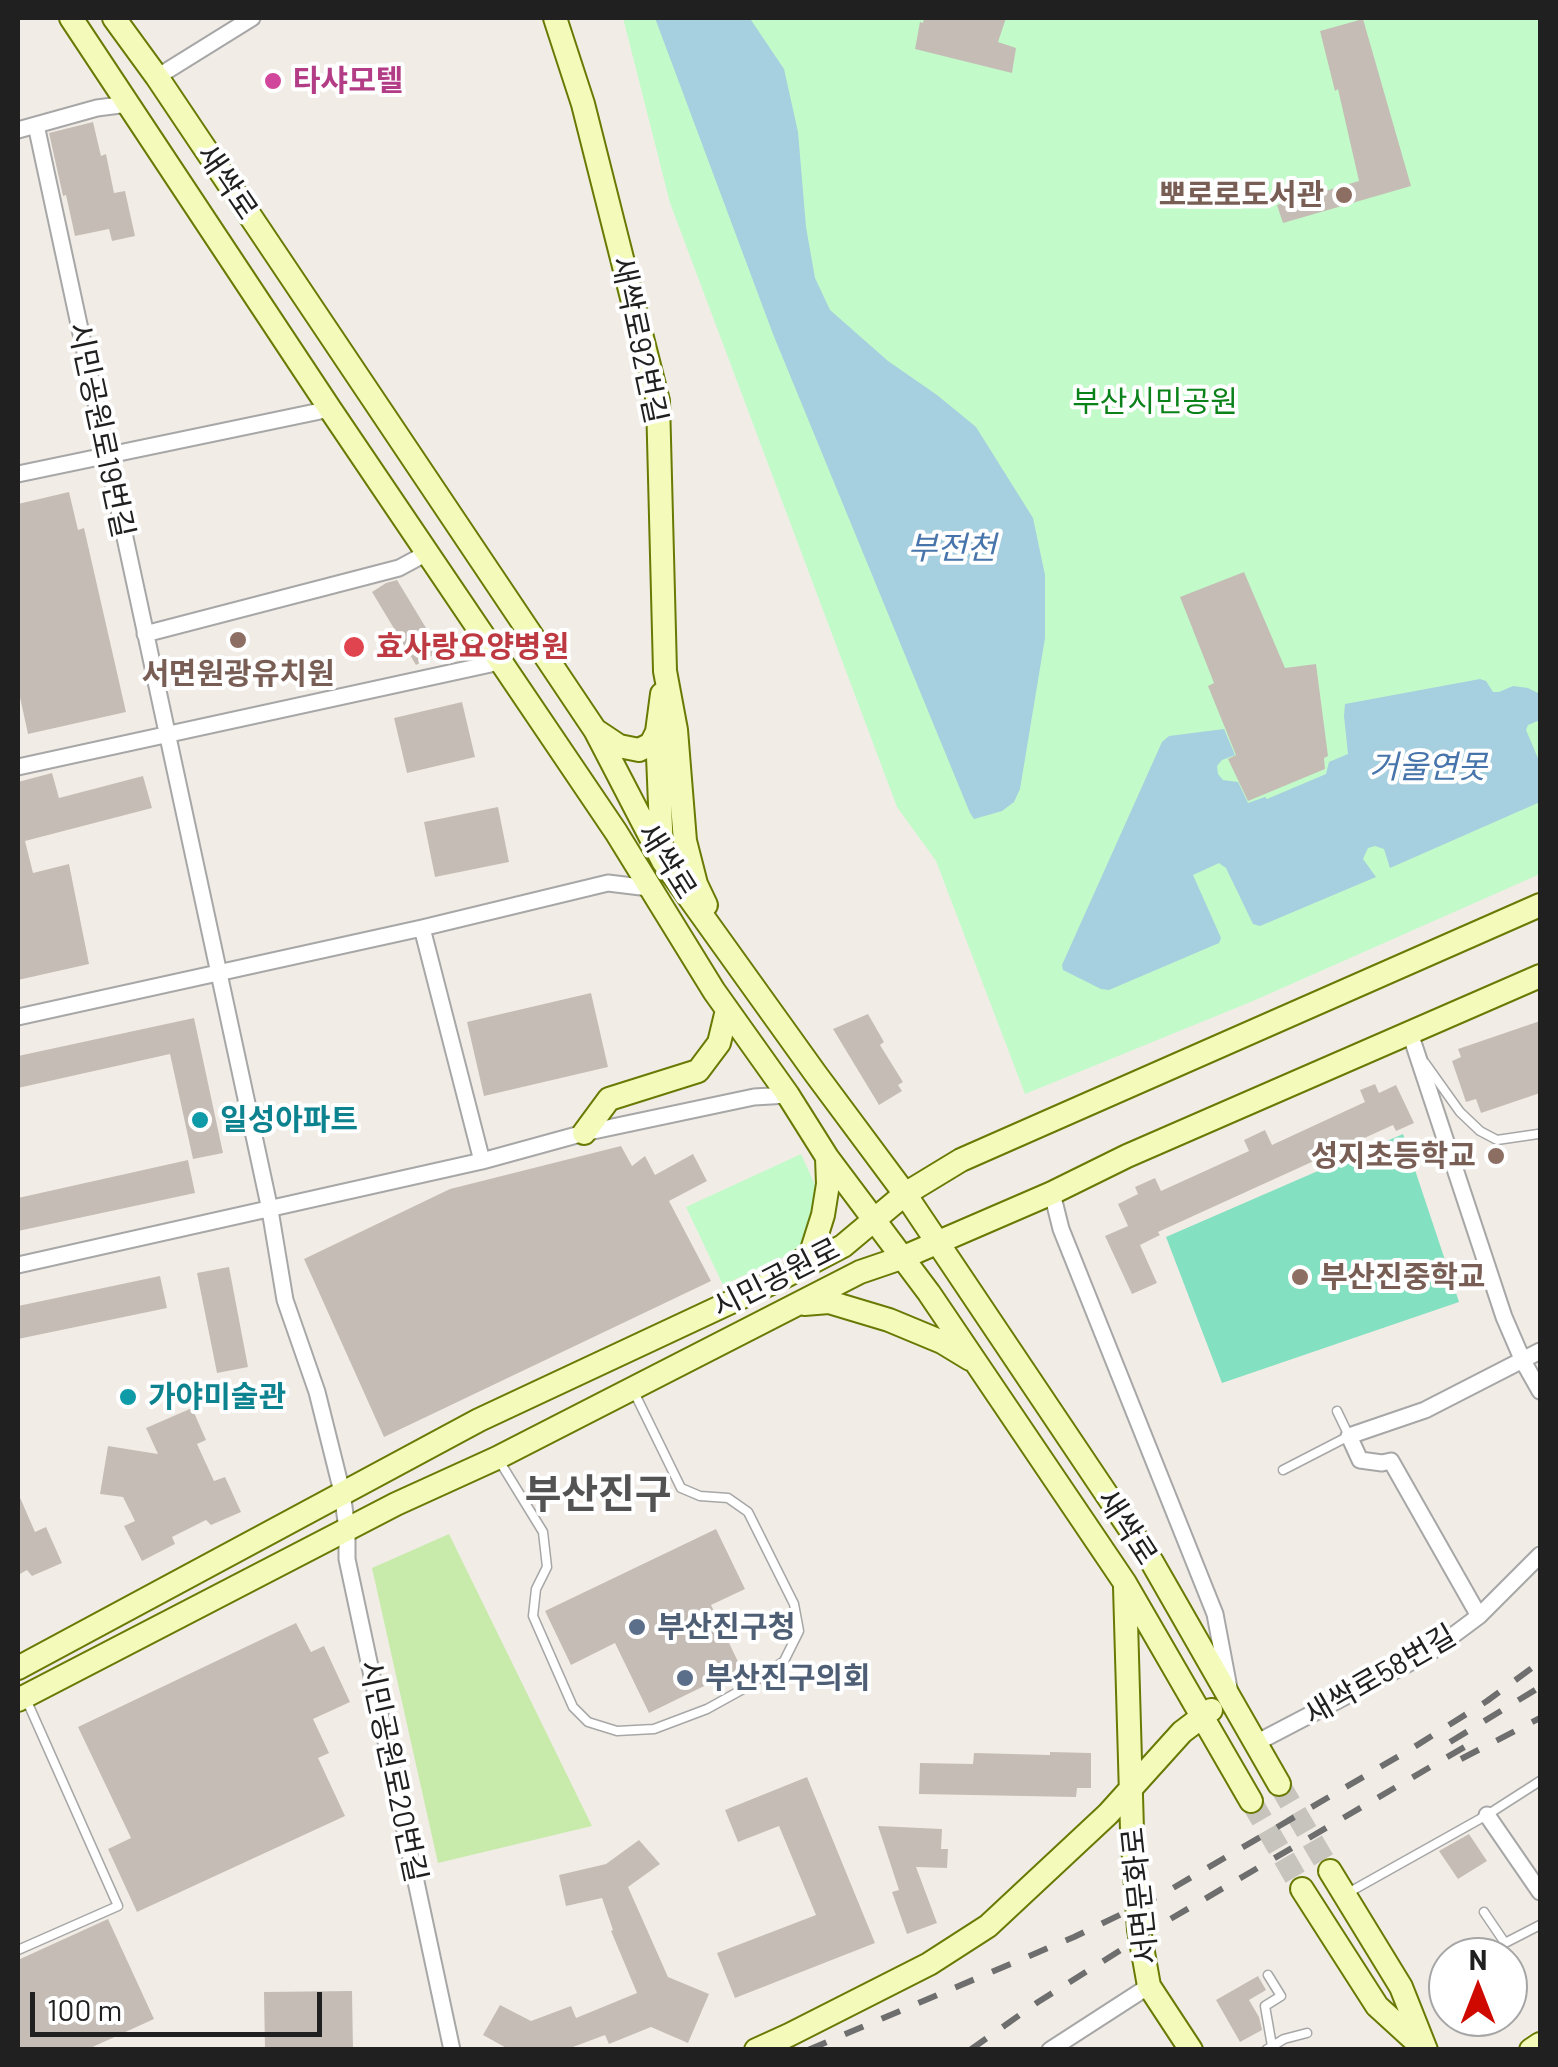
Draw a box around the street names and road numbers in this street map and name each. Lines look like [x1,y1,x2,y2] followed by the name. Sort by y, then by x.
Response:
[189,138,265,226] street label: 새싹로
[604,253,674,427] street label: 새싹로92번길
[61,319,141,541] street label: 시민공원로19번길
[630,816,704,906] street label: 새싹로
[706,1231,846,1325] street label: 시민공원로
[1089,1482,1165,1572] street label: 새싹로
[1298,1617,1462,1733] street label: 새싹로58번길
[352,1657,434,1885] street label: 시민공원로20번길
[1115,1825,1165,1967] street label: 서면문화로

